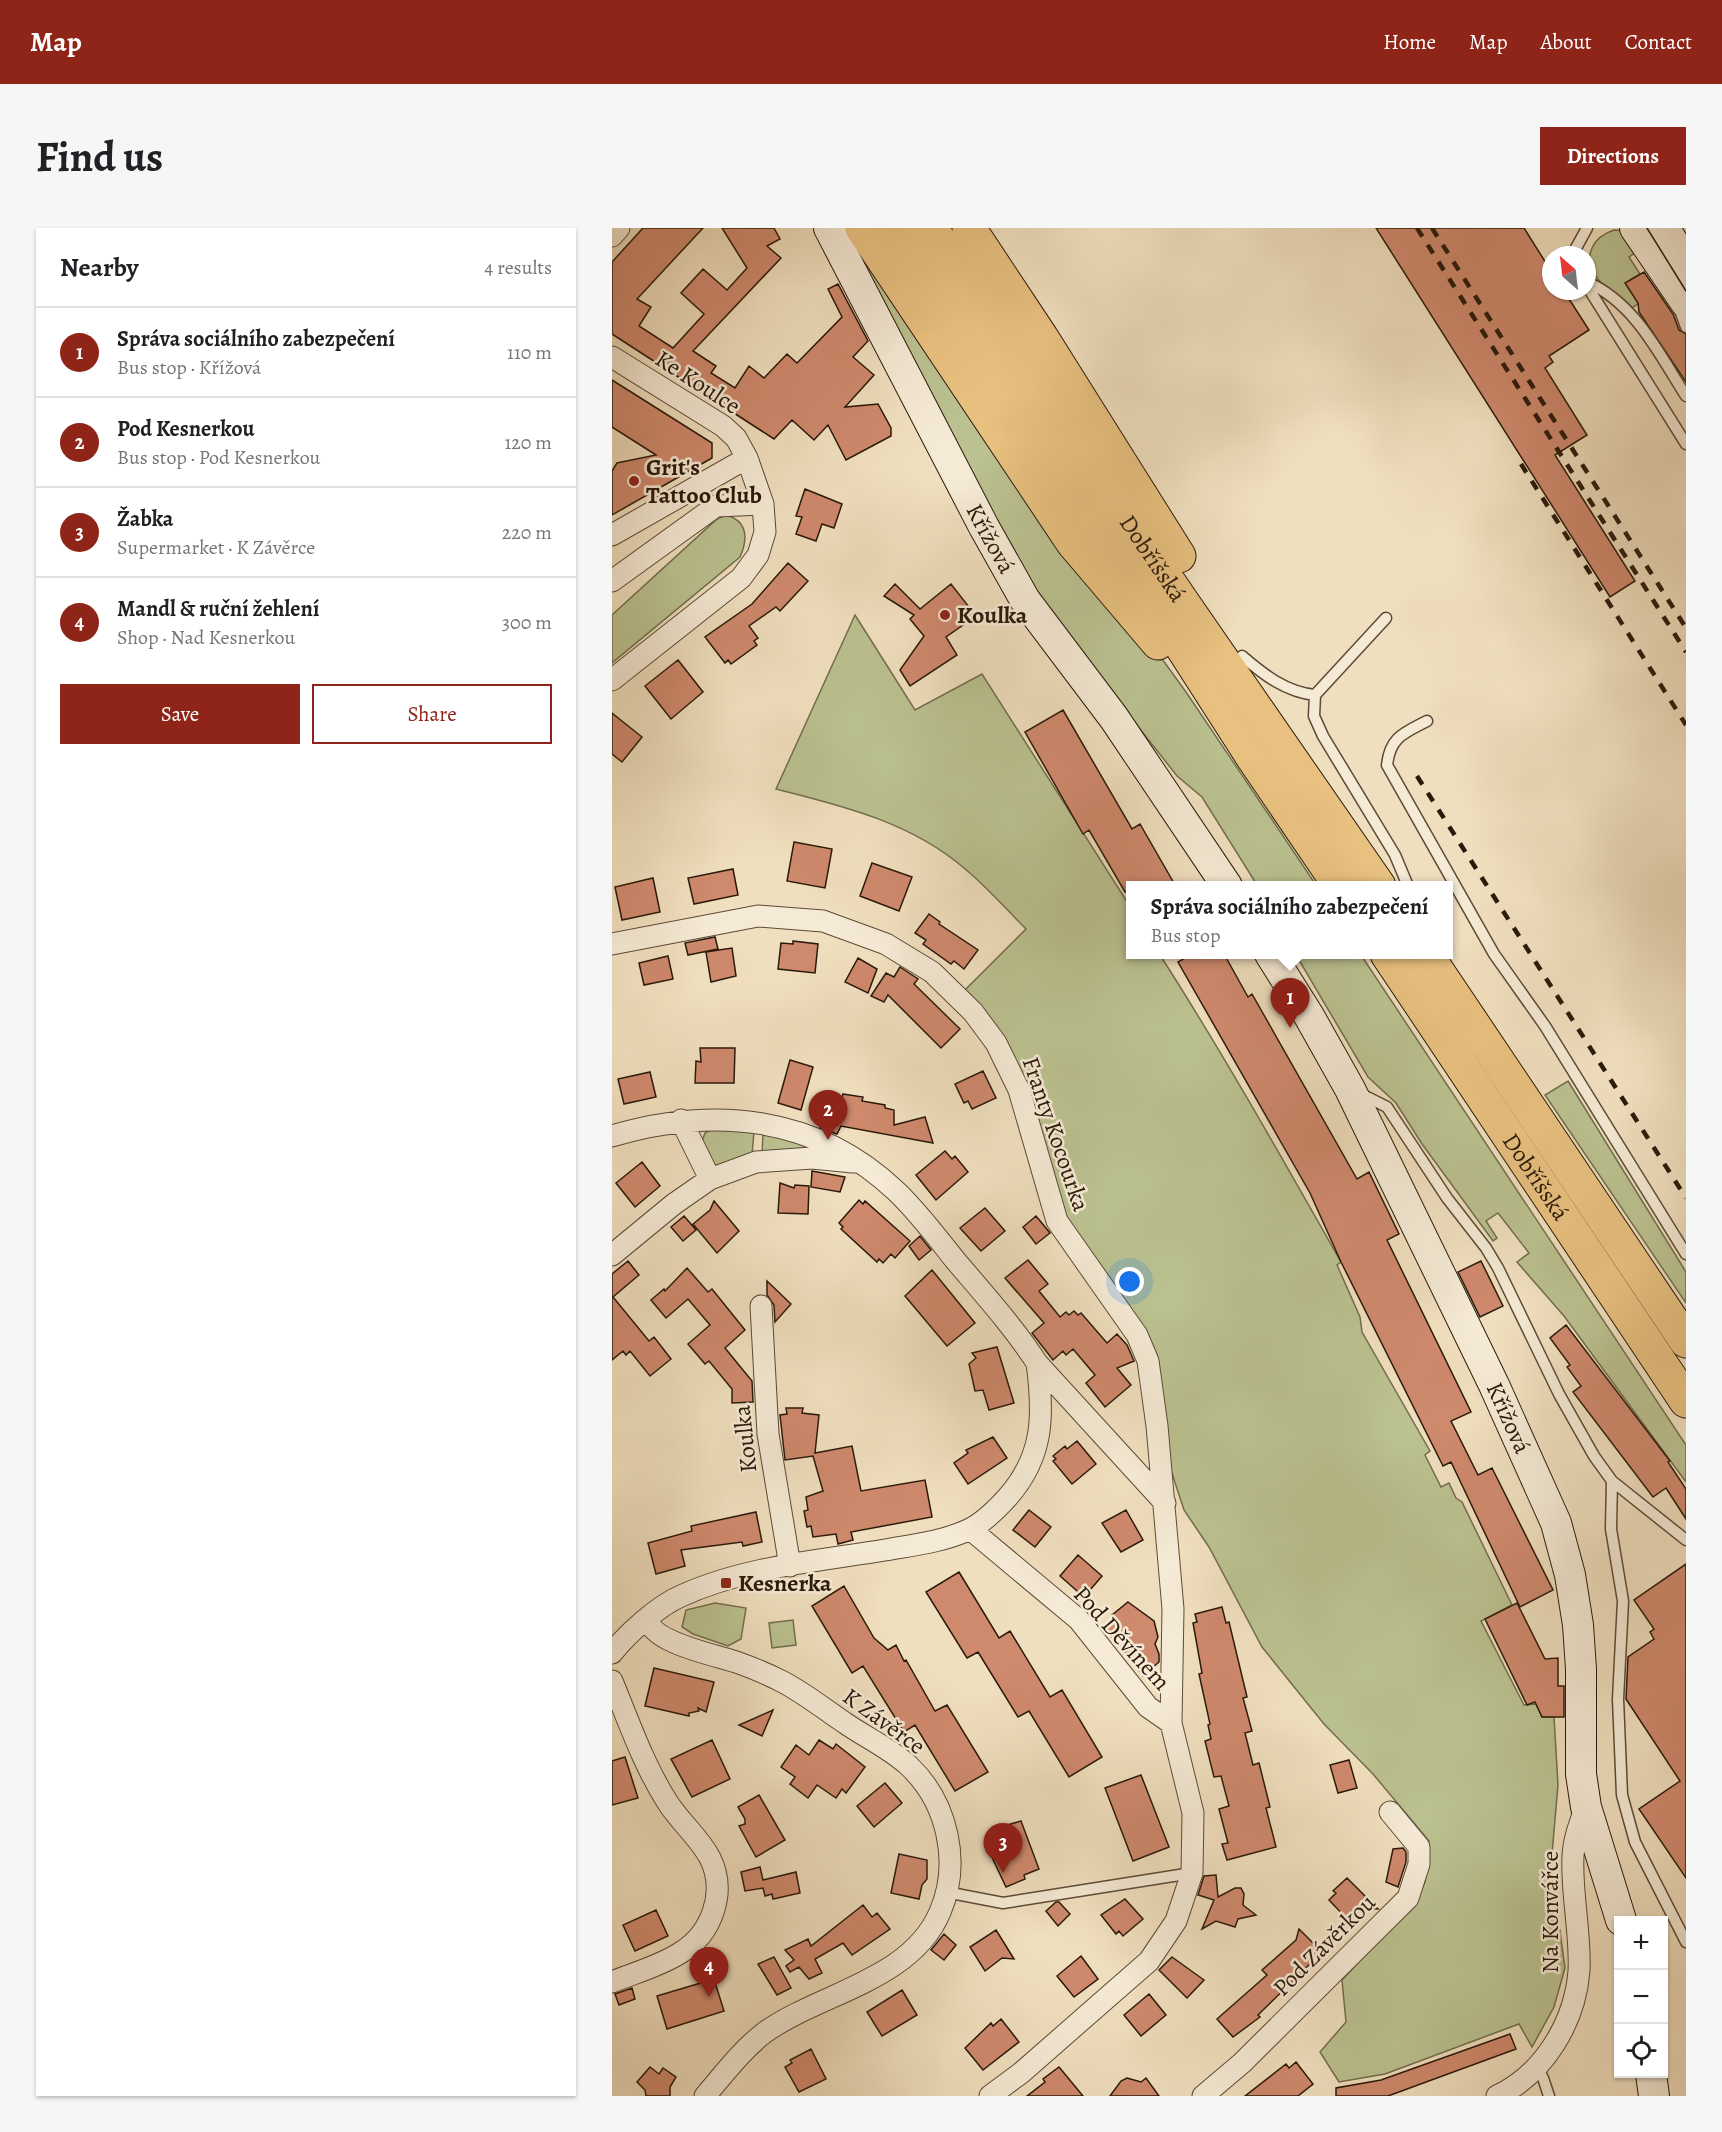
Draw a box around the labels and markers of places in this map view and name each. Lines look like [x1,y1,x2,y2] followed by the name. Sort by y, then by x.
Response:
[646,451,762,511] place label: Grit's Tattoo Club
[627,474,641,488] marker: Grit's Tattoo Club
[957,599,1028,631] place label: Koulka
[938,608,952,622] marker: Koulka
[1270,978,1310,1028] pin: 1
[808,1090,848,1140] pin: 2
[738,1567,832,1599] place label: Kesnerka
[719,1576,733,1590] marker: Kesnerka
[984,1824,1022,1873] pin: 3
[690,1948,728,1997] pin: 4

